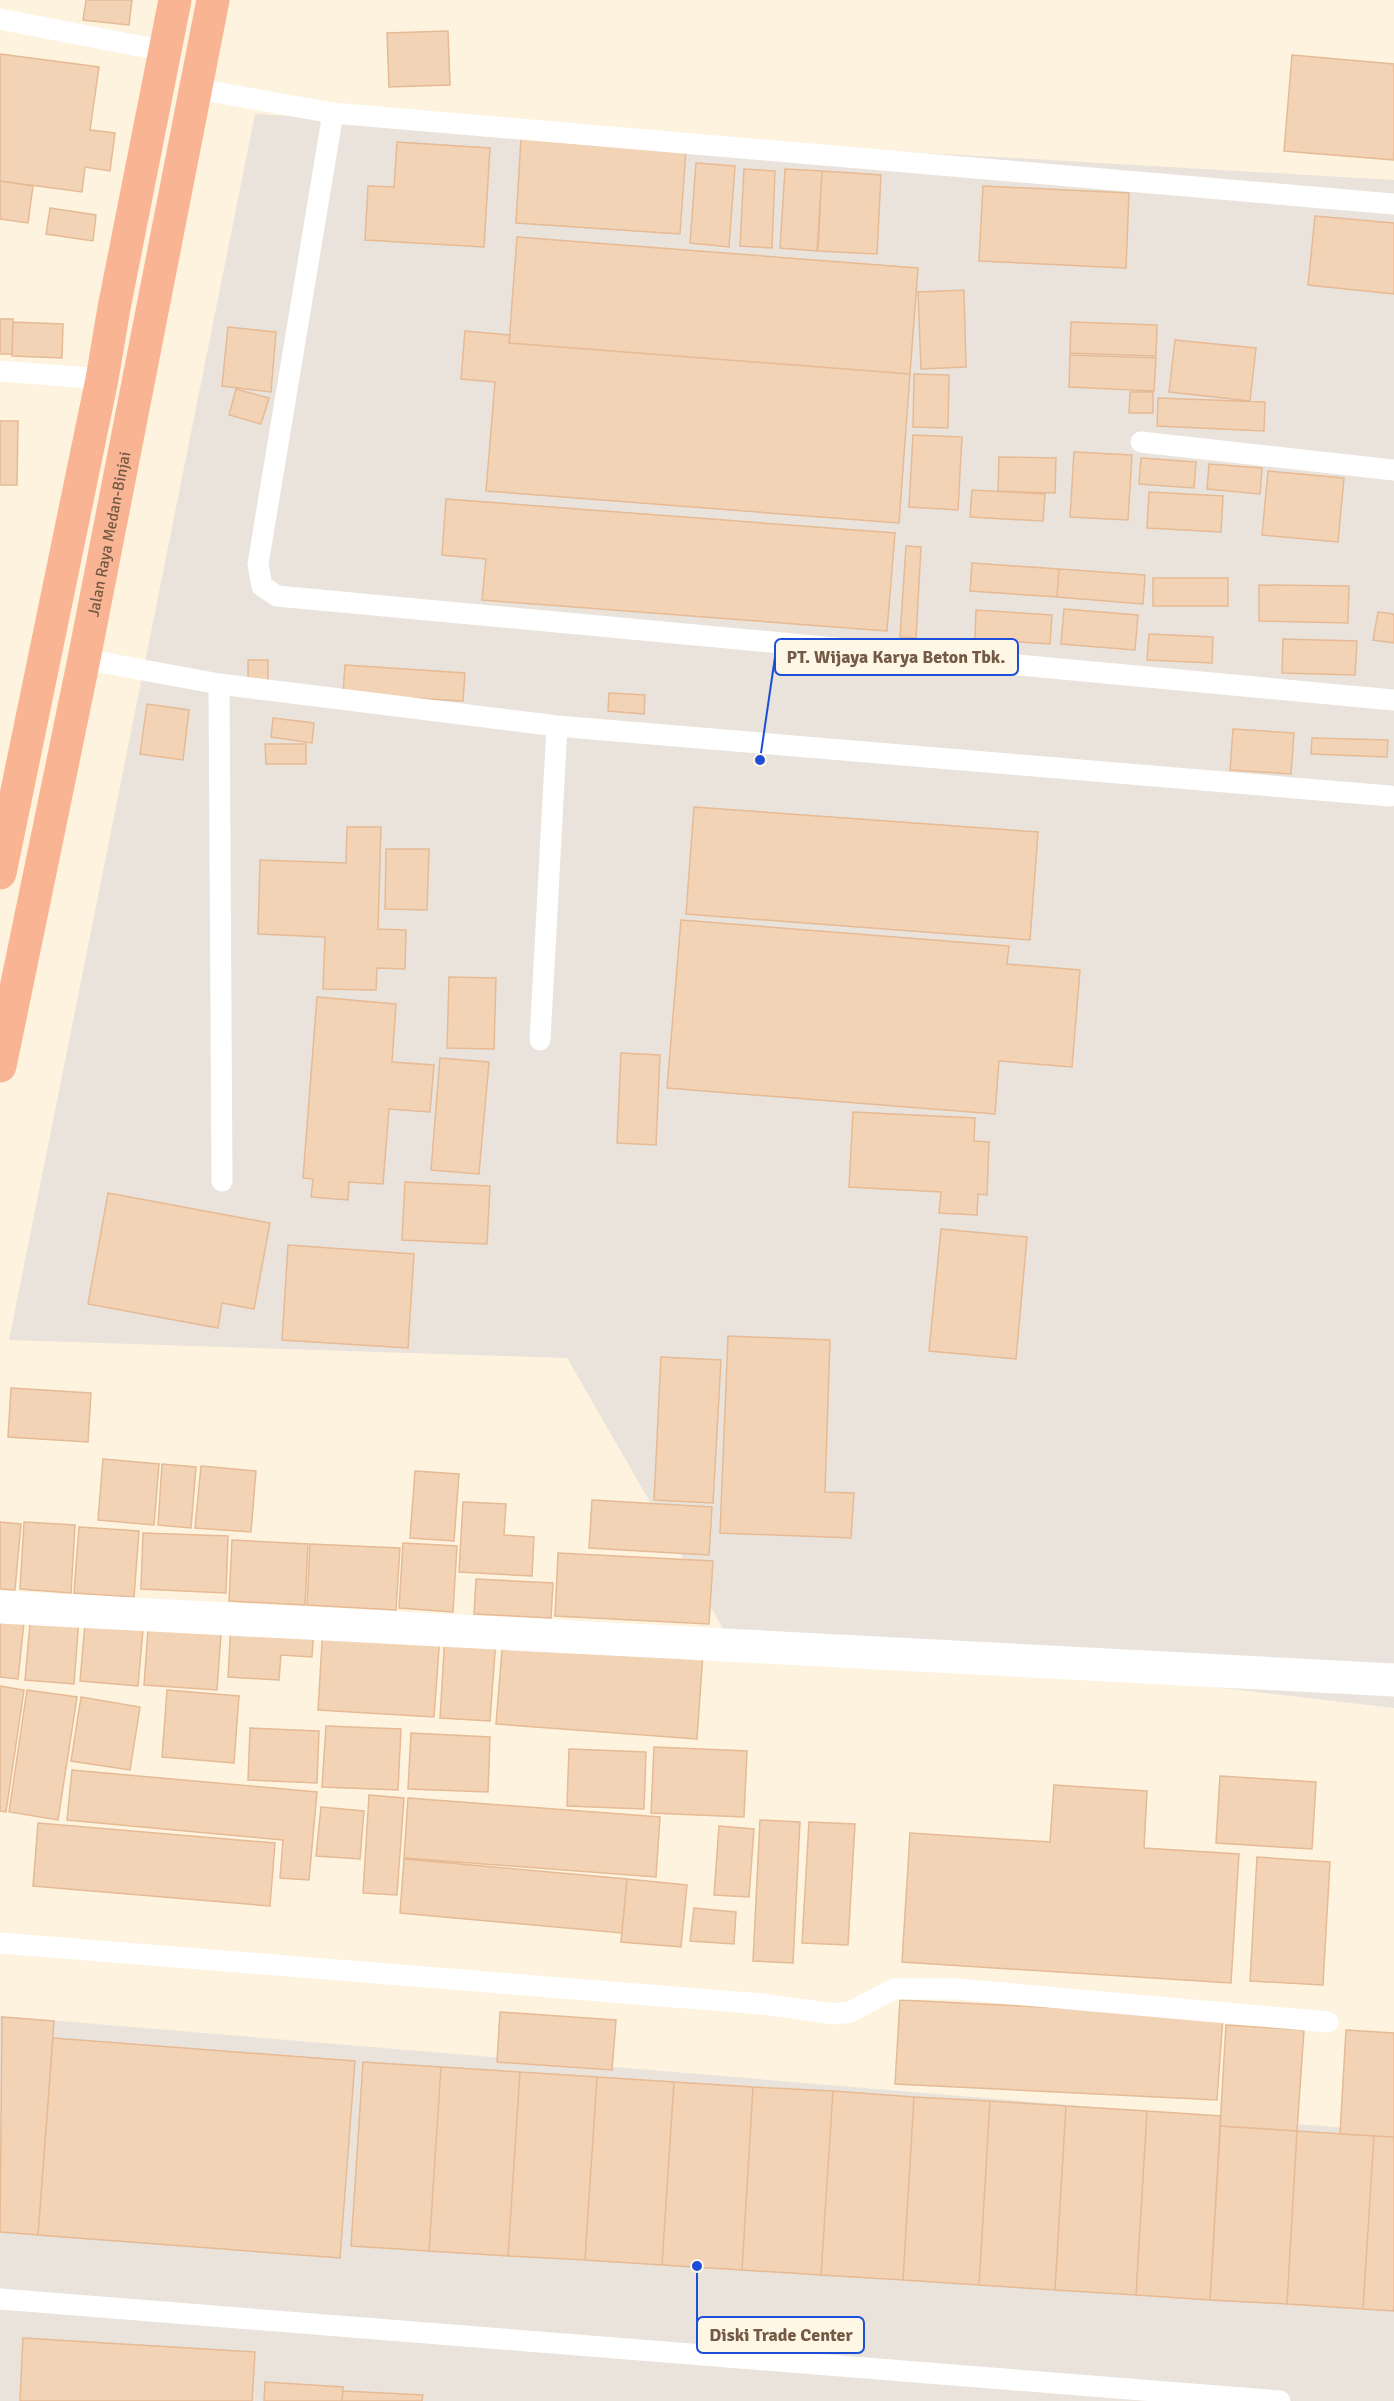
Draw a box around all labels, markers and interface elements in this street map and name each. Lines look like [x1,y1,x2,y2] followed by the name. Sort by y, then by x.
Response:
[84,450,135,618] street label: Jalan Raya Medan-Binjai
[775,639,1018,675] callout: PT. Wijaya Karya Beton Tbk.
[787,646,1005,668] text: PT. Wijaya Karya Beton Tbk.
[697,2317,864,2353] callout: Diski Trade Center
[709,2324,854,2346] text: Diski Trade Center

